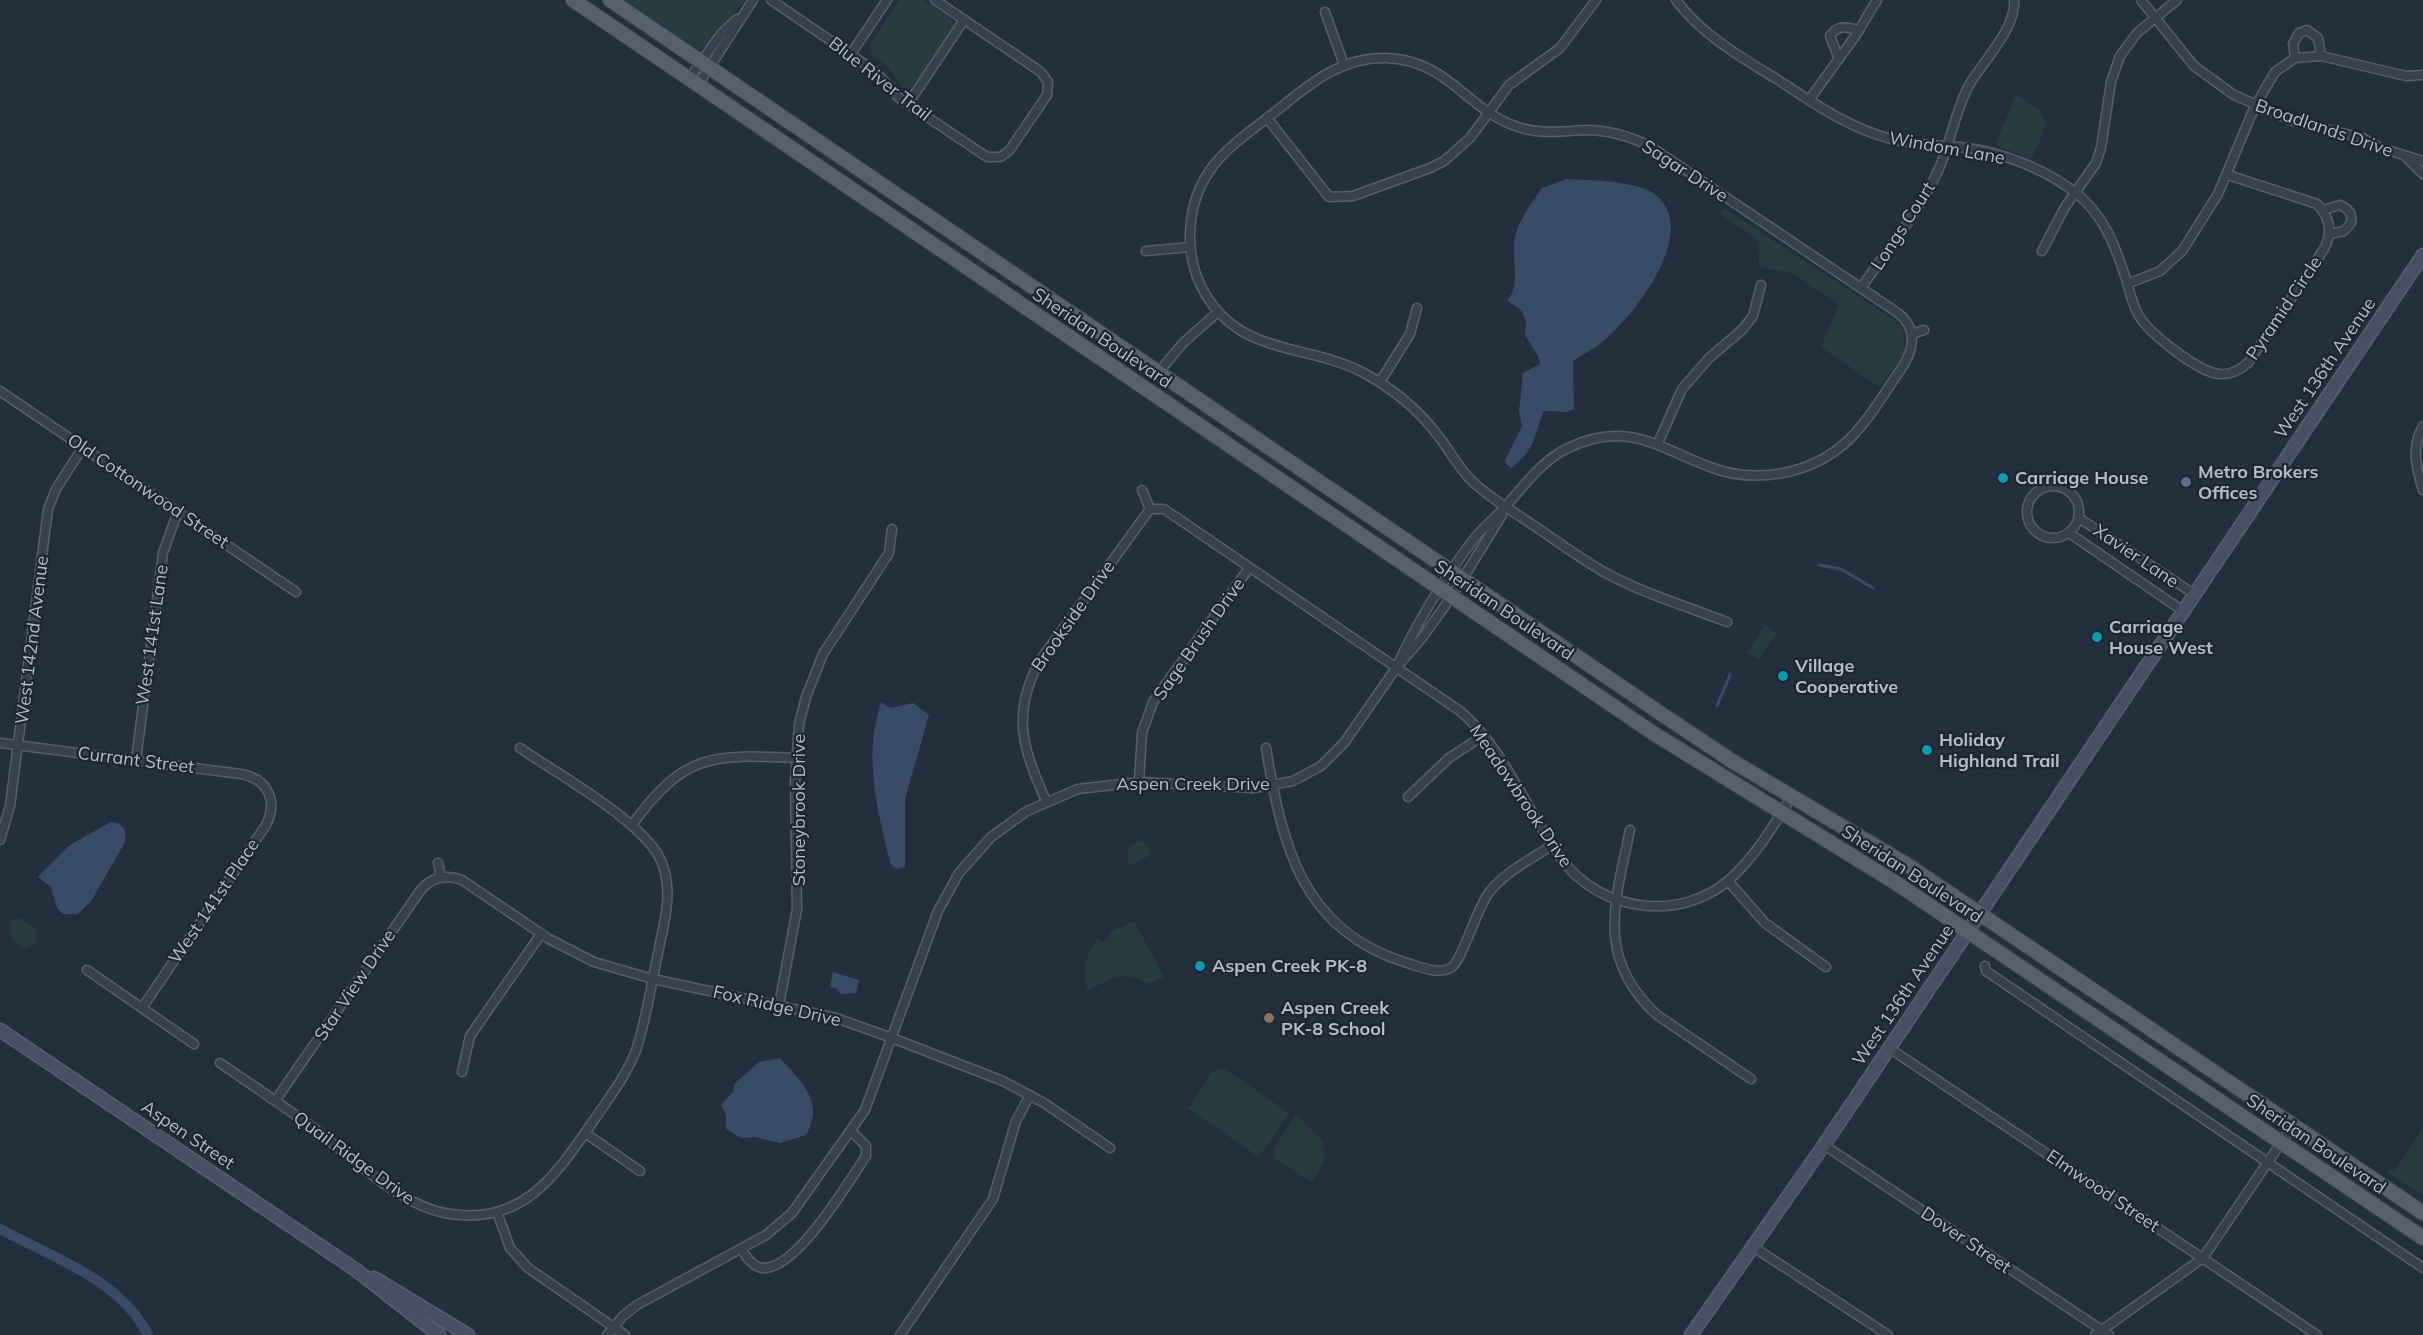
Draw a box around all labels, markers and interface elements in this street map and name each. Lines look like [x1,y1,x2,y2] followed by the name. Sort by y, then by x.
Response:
[824,31,936,126] street label: Blue River Trail
[2252,93,2396,162] street label: Broadlands Drive
[1887,126,2007,169] street label: Windom Lane
[1638,134,1733,207] street label: Sagar Drive
[1866,177,1940,274] street label: Longs Court
[2240,252,2327,364] street label: Pyramid Circle
[1028,282,1176,393] street label: Sheridan Boulevard
[2269,293,2380,443] street label: West 136th Avenue
[63,428,233,553] street label: Old Cottonwood Street
[2198,460,2318,504] place label: Metro Brokers Offices
[2015,466,2148,489] place label: Carriage House
[1996,471,2010,485] marker: Carriage House
[2179,475,2193,489] marker: Metro Brokers Offices
[2089,519,2183,593] street label: Xavier Lane
[10,554,53,726] street label: West 142nd Avenue
[1430,554,1578,665] street label: Sheridan Boulevard
[1026,556,1119,676] street label: Brookside Drive
[130,563,173,707] street label: West 141st Lane
[1148,573,1249,704] street label: Sage Brush Drive
[2109,615,2213,659] place label: Carriage House West
[2090,630,2104,644] marker: Carriage House West
[1794,654,1898,698] place label: Village Cooperative
[1776,669,1790,683] marker: Village Cooperative
[1465,720,1578,872] street label: Meadowbrook Drive
[1939,728,2060,772] place label: Holiday Highland Trail
[787,734,810,886] street label: Stoneybrook Drive
[76,741,196,778] street label: Currant Street
[1920,743,1934,757] marker: Holiday Highland Trail
[1116,772,1270,795] street label: Aspen Creek Drive
[1837,819,1987,928] street label: Sheridan Boulevard
[163,834,264,968] street label: West 141st Place
[1847,920,1958,1070] street label: West 136th Avenue
[309,924,400,1045] street label: Star View Drive
[1212,954,1367,977] place label: Aspen Creek PK-8
[1193,959,1207,973] marker: Aspen Creek PK-8
[711,980,843,1031] street label: Fox Ridge Drive
[1281,996,1390,1040] place label: Aspen Creek PK-8 School
[1262,1011,1276,1025] marker: Aspen Creek PK-8 School
[2242,1088,2390,1199] street label: Sheridan Boulevard
[137,1095,239,1174] street label: Aspen Street
[289,1106,420,1209] street label: Quail Ridge Drive
[2042,1144,2164,1237] street label: Elmwood Street
[1917,1201,2016,1278] street label: Dover Street

